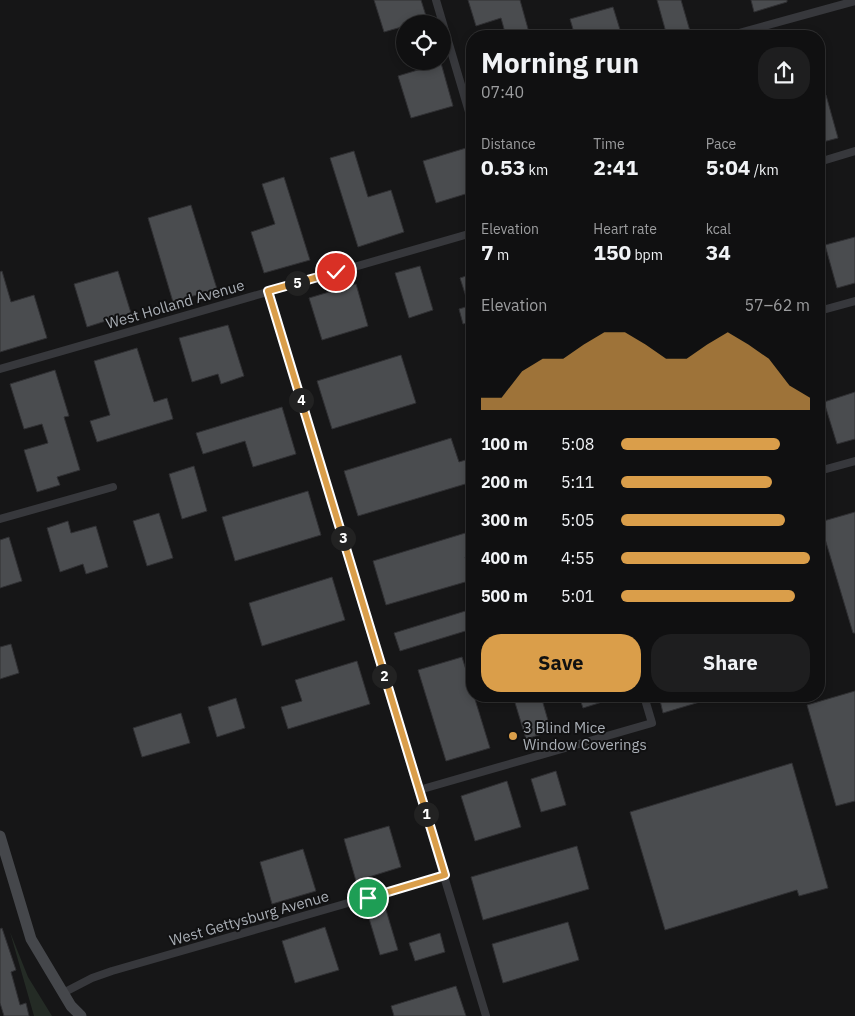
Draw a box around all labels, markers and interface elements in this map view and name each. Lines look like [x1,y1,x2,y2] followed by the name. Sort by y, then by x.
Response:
[396,15,451,70] map controls
[396,15,451,70] button: locate
[481,44,639,81] text: Morning run
[758,47,810,99] button: share
[481,82,524,102] text: 07:40
[481,135,536,153] text: Distance
[593,135,625,153] text: Time
[706,135,736,153] text: Pace
[481,153,525,181] text: 0.53
[593,153,638,181] text: 2:41
[706,153,750,181] text: 5:04
[525,161,548,179] text: km
[750,161,779,179] text: /km
[481,220,539,238] text: Elevation
[593,220,657,238] text: Heart rate
[706,220,731,238] text: kcal
[481,238,494,266] text: 7
[593,238,631,266] text: 150
[706,238,731,266] text: 34
[494,246,509,264] text: m
[631,246,663,264] text: bpm
[315,251,357,293] pin
[322,258,350,286] icon: check
[284,270,310,296] pin: 5
[293,274,302,292] text: 5
[103,275,247,333] street label: West Holland Avenue
[481,295,547,315] text: Elevation
[744,295,810,315] text: 57–62 m
[288,388,314,412] pin: 4
[297,391,306,409] text: 4
[481,434,528,454] text: 100 m
[561,434,594,454] text: 5:08
[481,472,528,492] text: 200 m
[561,472,594,492] text: 5:11
[481,510,528,530] text: 300 m
[561,510,594,530] text: 5:05
[330,526,356,550] pin: 3
[339,529,348,547] text: 3
[481,548,528,568] text: 400 m
[561,548,594,568] text: 4:55
[481,586,528,606] text: 500 m
[561,586,594,606] text: 5:01
[481,634,641,692] button: Save
[651,634,810,692] button: Share
[372,664,396,688] pin: 2
[380,667,389,685] text: 2
[523,718,647,754] place label: 3 Blind Mice Window Coverings
[507,730,519,742] marker: 3 Blind Mice Window Coverings
[414,802,438,826] pin: 1
[422,805,431,823] text: 1
[347,877,389,919] pin
[354,884,382,912] icon: arrive
[167,886,331,950] street label: West Gettysburg Avenue

